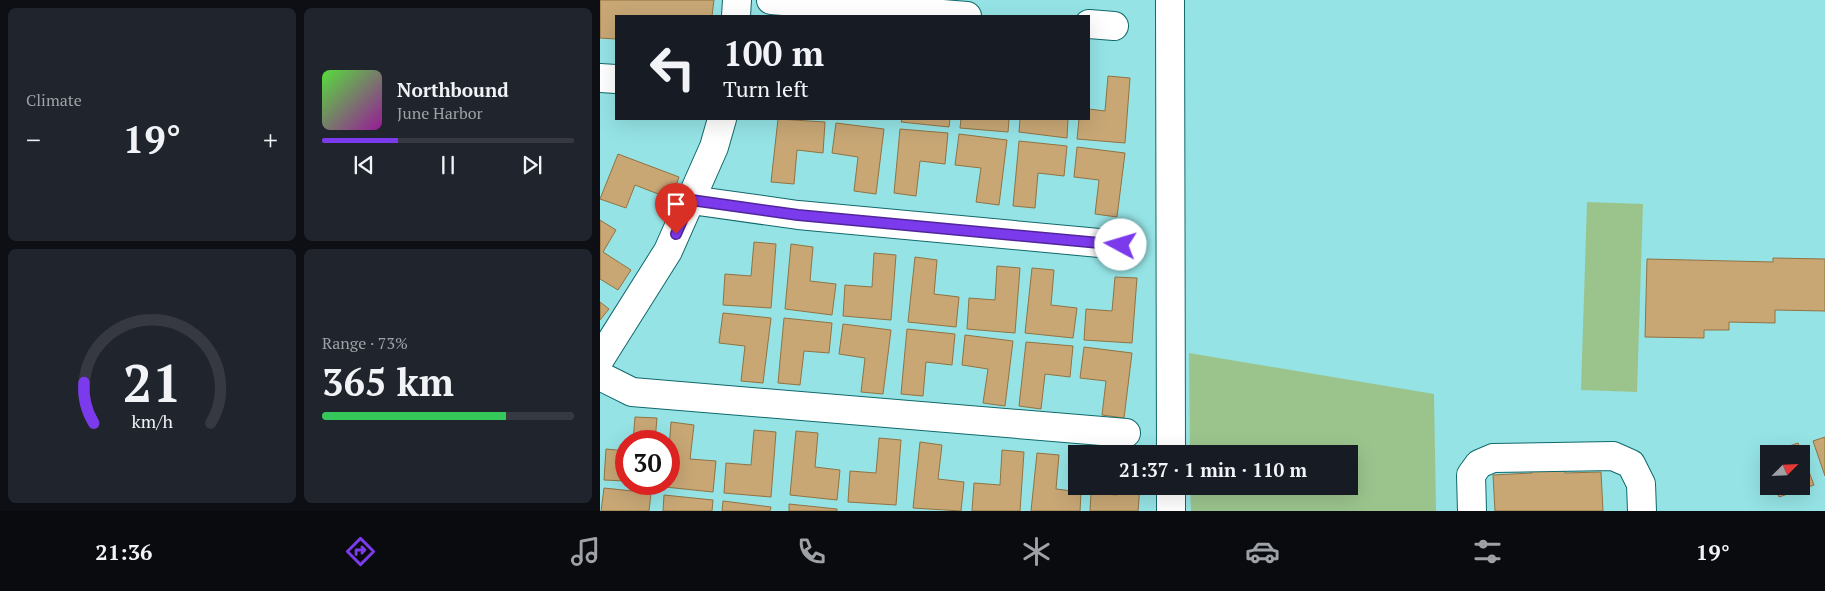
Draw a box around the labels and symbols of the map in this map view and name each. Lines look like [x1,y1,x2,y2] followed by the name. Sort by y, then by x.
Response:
[655,183,697,234] pin
[1094,218,1146,270] position arrow
[615,430,680,495] speed limit sign: 30
[1760,445,1810,495] north arrow

